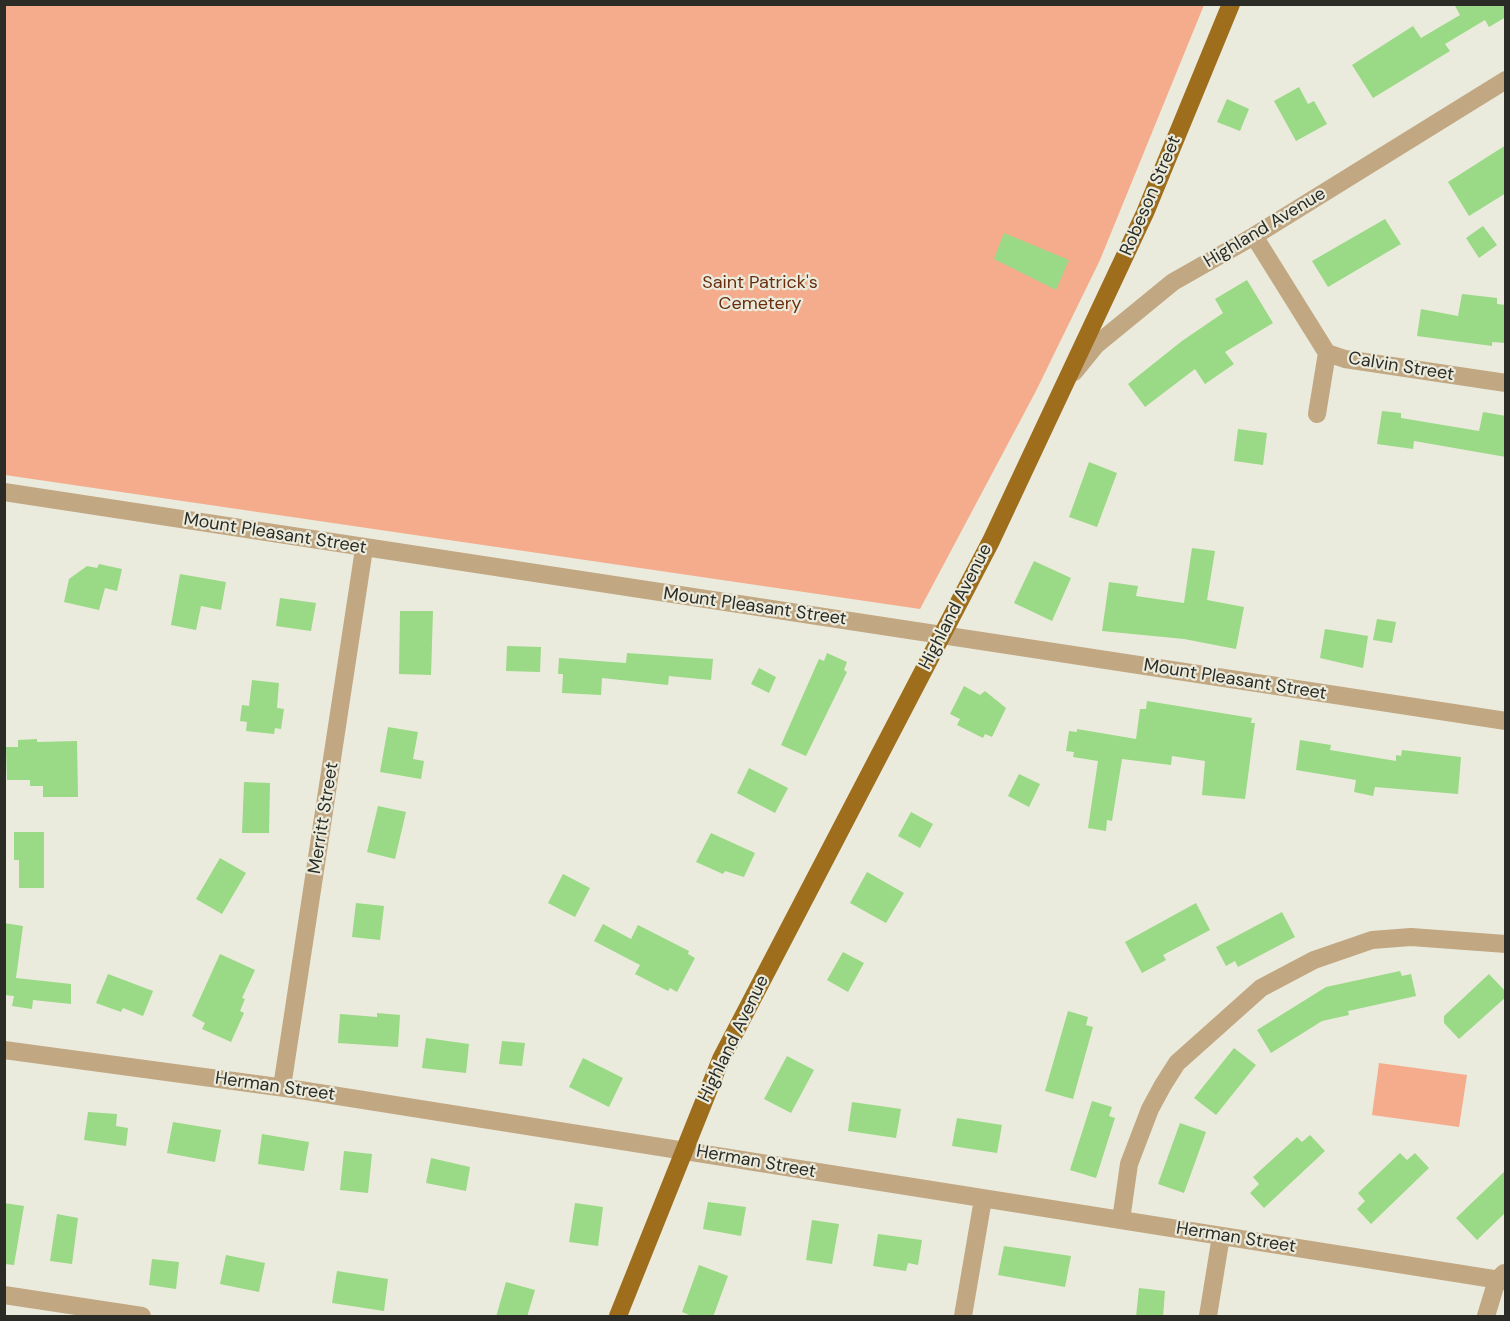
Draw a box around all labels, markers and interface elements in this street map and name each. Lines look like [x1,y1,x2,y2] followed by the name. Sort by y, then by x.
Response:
[1116,133,1186,259] street label: Robeson Street
[1200,183,1330,273] street label: Highland Avenue
[702,272,818,314] park label: Saint Patrick's Cemetery
[1347,348,1455,386] street label: Calvin Street
[182,509,368,559] street label: Mount Pleasant Street
[915,540,997,674] street label: Highland Avenue
[662,583,848,631] street label: Mount Pleasant Street
[1142,655,1328,705] street label: Mount Pleasant Street
[305,761,343,875] street label: Merritt Street
[694,972,774,1106] street label: Highland Avenue
[214,1068,336,1106] street label: Herman Street
[694,1141,818,1183] street label: Herman Street
[1175,1218,1297,1258] street label: Herman Street

